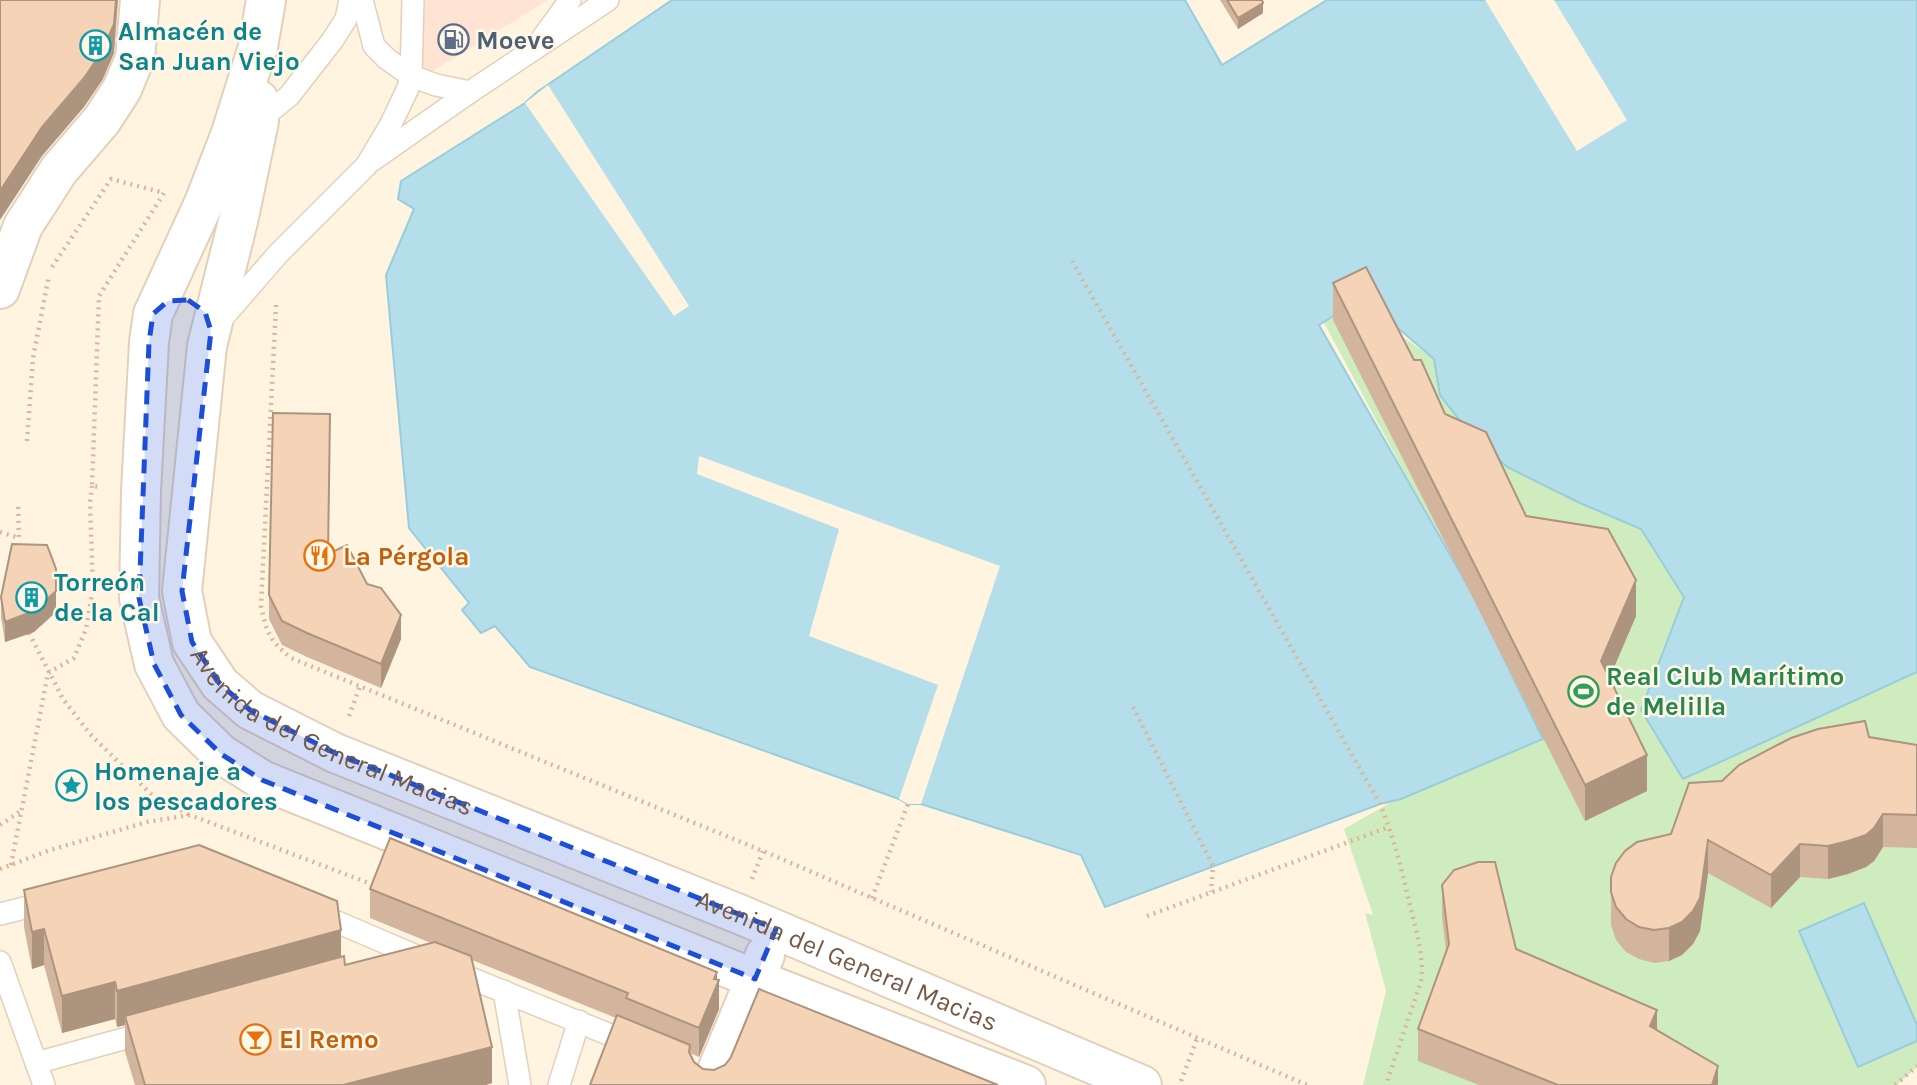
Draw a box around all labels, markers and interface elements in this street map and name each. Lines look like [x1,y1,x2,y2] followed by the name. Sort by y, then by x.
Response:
[118,16,300,77] place label: Almacén de San Juan Viejo
[436,23,470,57] fuel station icon: Moeve
[476,25,555,56] place label: Moeve
[78,29,112,63] building icon: Almacén de San Juan Viejo
[303,539,337,573] restaurant icon: La Pérgola
[343,541,469,572] place label: La Pérgola
[54,567,160,628] place label: Torreón de la Cal
[14,580,48,614] building icon: Torreón de la Cal
[184,641,478,822] street label: Avenida del General Macias
[1606,661,1844,722] place label: Real Club Marítimo de Melilla
[1566,674,1600,708] sports icon: Real Club Marítimo de Melilla
[94,756,278,817] place label: Homenaje a los pescadores
[54,769,88,803] place icon: Homenaje a los pescadores
[692,883,1002,1037] street label: Avenida del General Macias
[239,1022,273,1056] bar icon: El Remo
[279,1024,379,1055] place label: El Remo

